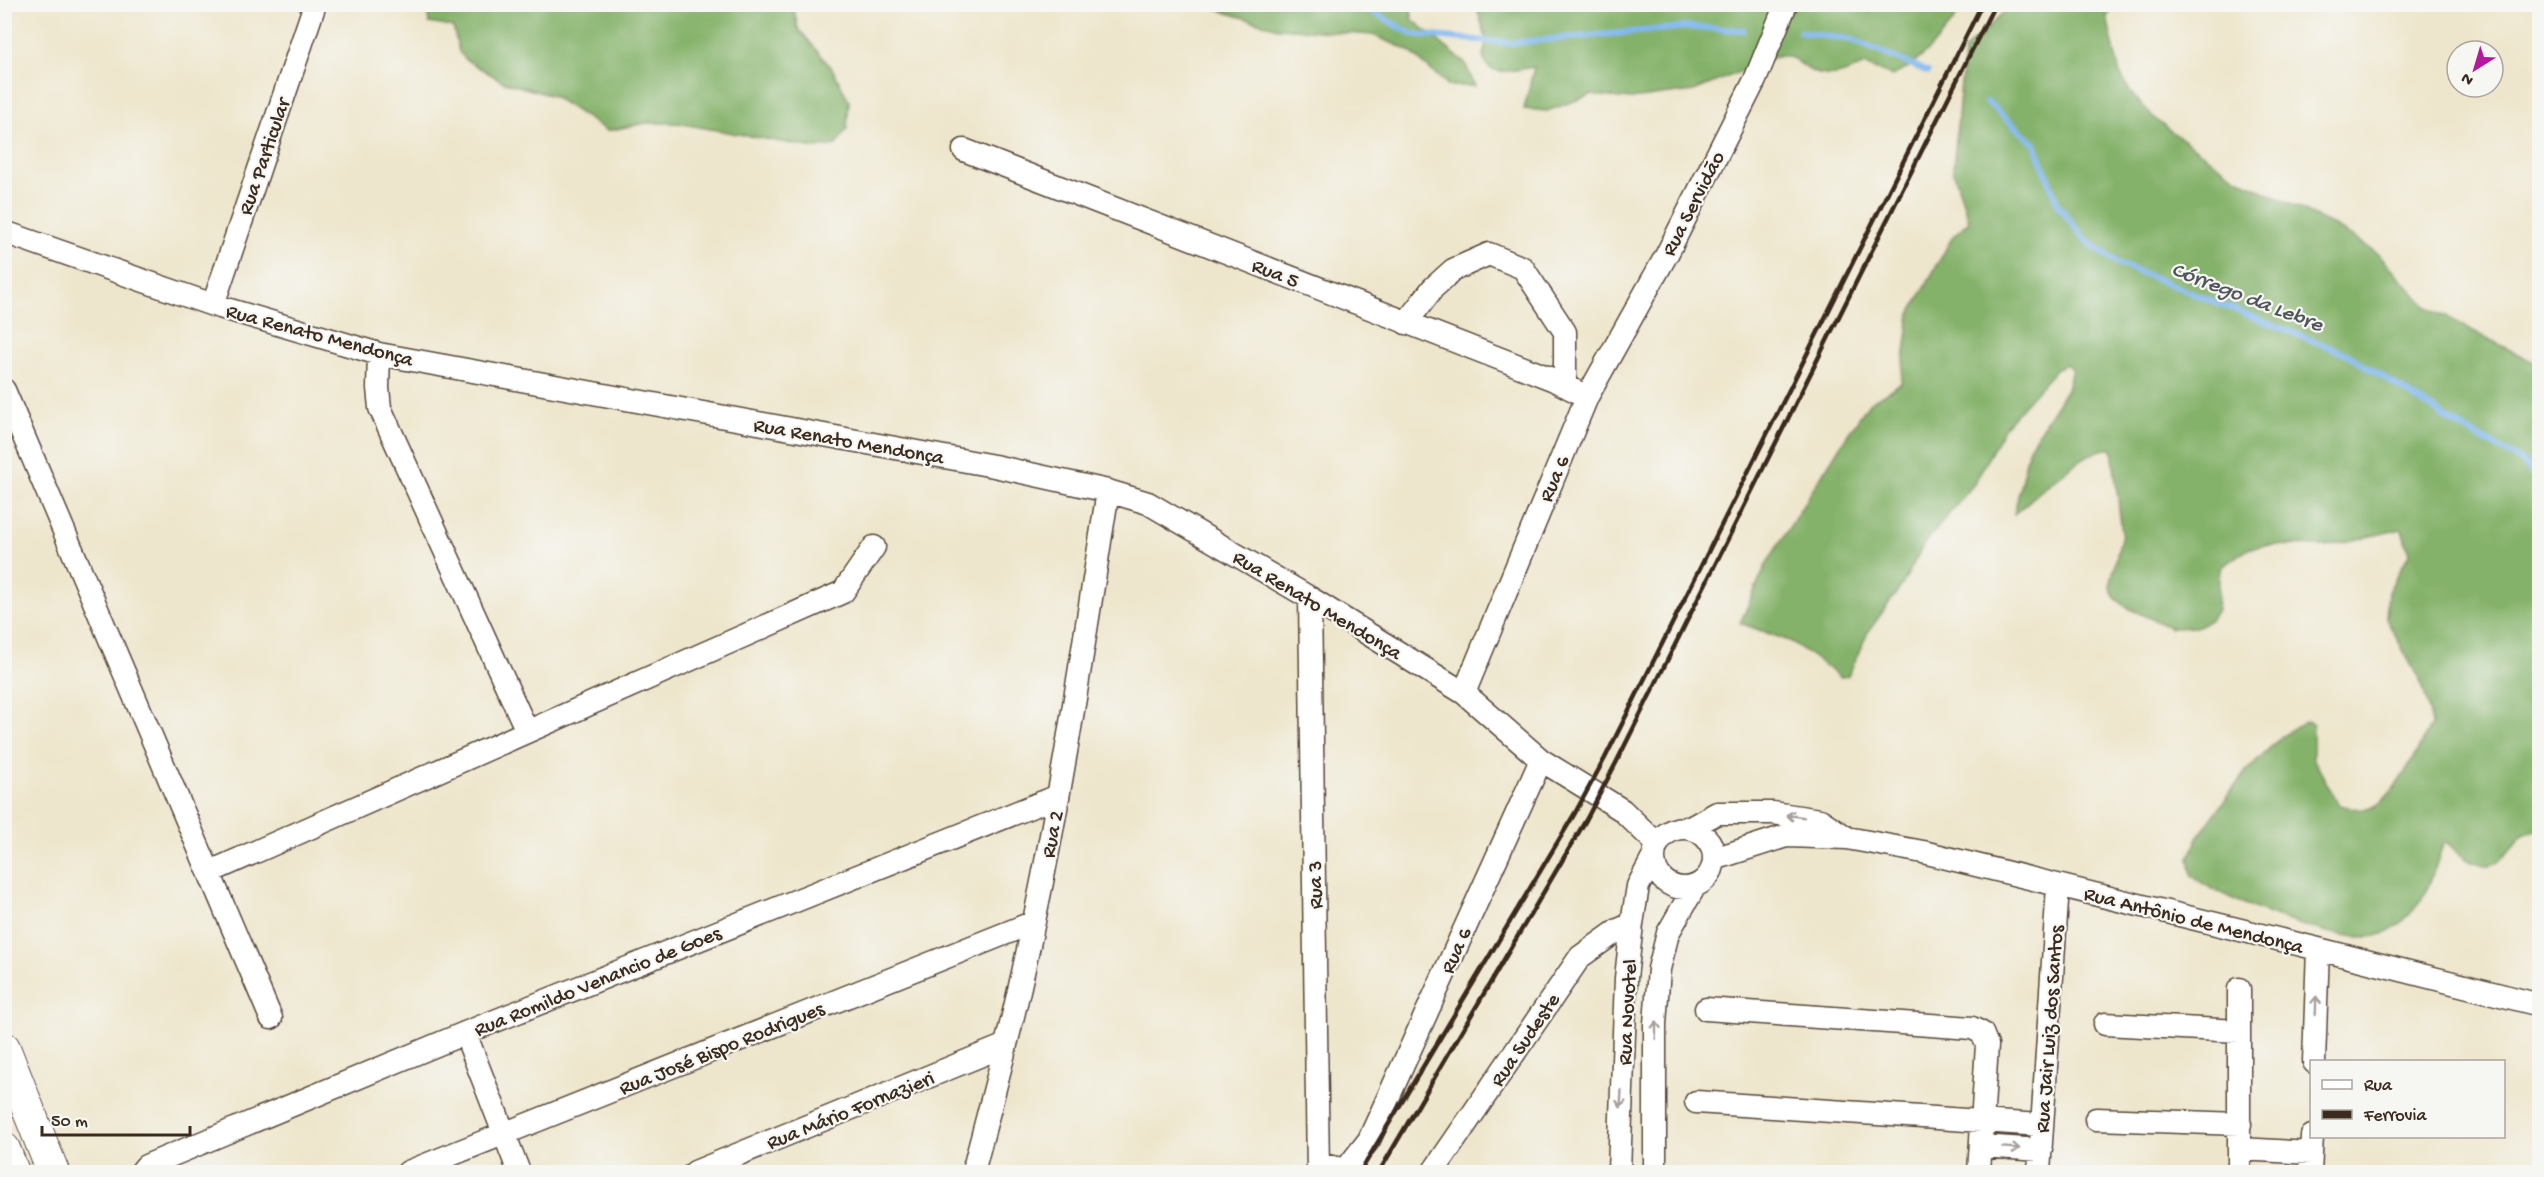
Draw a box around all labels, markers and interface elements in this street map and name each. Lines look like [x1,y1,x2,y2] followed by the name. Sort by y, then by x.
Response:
[2445,39,2505,99] north arrow
[2458,67,2478,89] text: N
[235,94,298,219] street label: Rua Particular
[1658,148,1732,261] street label: Rua Servidão
[1248,255,1302,296] street label: Rua 5
[2167,258,2327,340] water label: Córrego da Lebre
[223,300,417,375] street label: Rua Renato Mendonça
[751,414,947,473] street label: Rua Renato Mendonça
[1535,452,1577,506] street label: Rua 6
[1227,547,1406,668] street label: Rua Renato Mendonça
[1038,809,1071,861] street label: Rua 2
[1786,810,1806,821] one-way arrow
[1305,861,1330,909] street label: Rua 3
[2081,883,2307,962] street label: Rua Antônio de Mendonça
[471,922,727,1044] street label: Rua Romildo Venancio de Goes
[2032,923,2071,1134] street label: Rua Jair Luiz dos Santos
[1437,924,1480,978] street label: Rua 6
[1614,958,1645,1066] street label: Rua Novotel
[1487,989,1568,1092] street label: Rua Sudeste
[2311,996,2322,1015] one-way arrow
[616,997,830,1103] street label: Rua José Bispo Rodrigues
[1650,1021,1661,1041] one-way arrow
[2310,1060,2505,1138] legend
[764,1067,939,1157] street label: Rua Mário Fornazieri
[2364,1076,2393,1097] text: Rua
[1616,1088,1627,1108] one-way arrow
[42,1099,190,1137] scale bar
[2363,1106,2427,1127] text: Ferrovia
[51,1112,88,1133] text: 50 m
[2000,1142,2020,1153] one-way arrow

